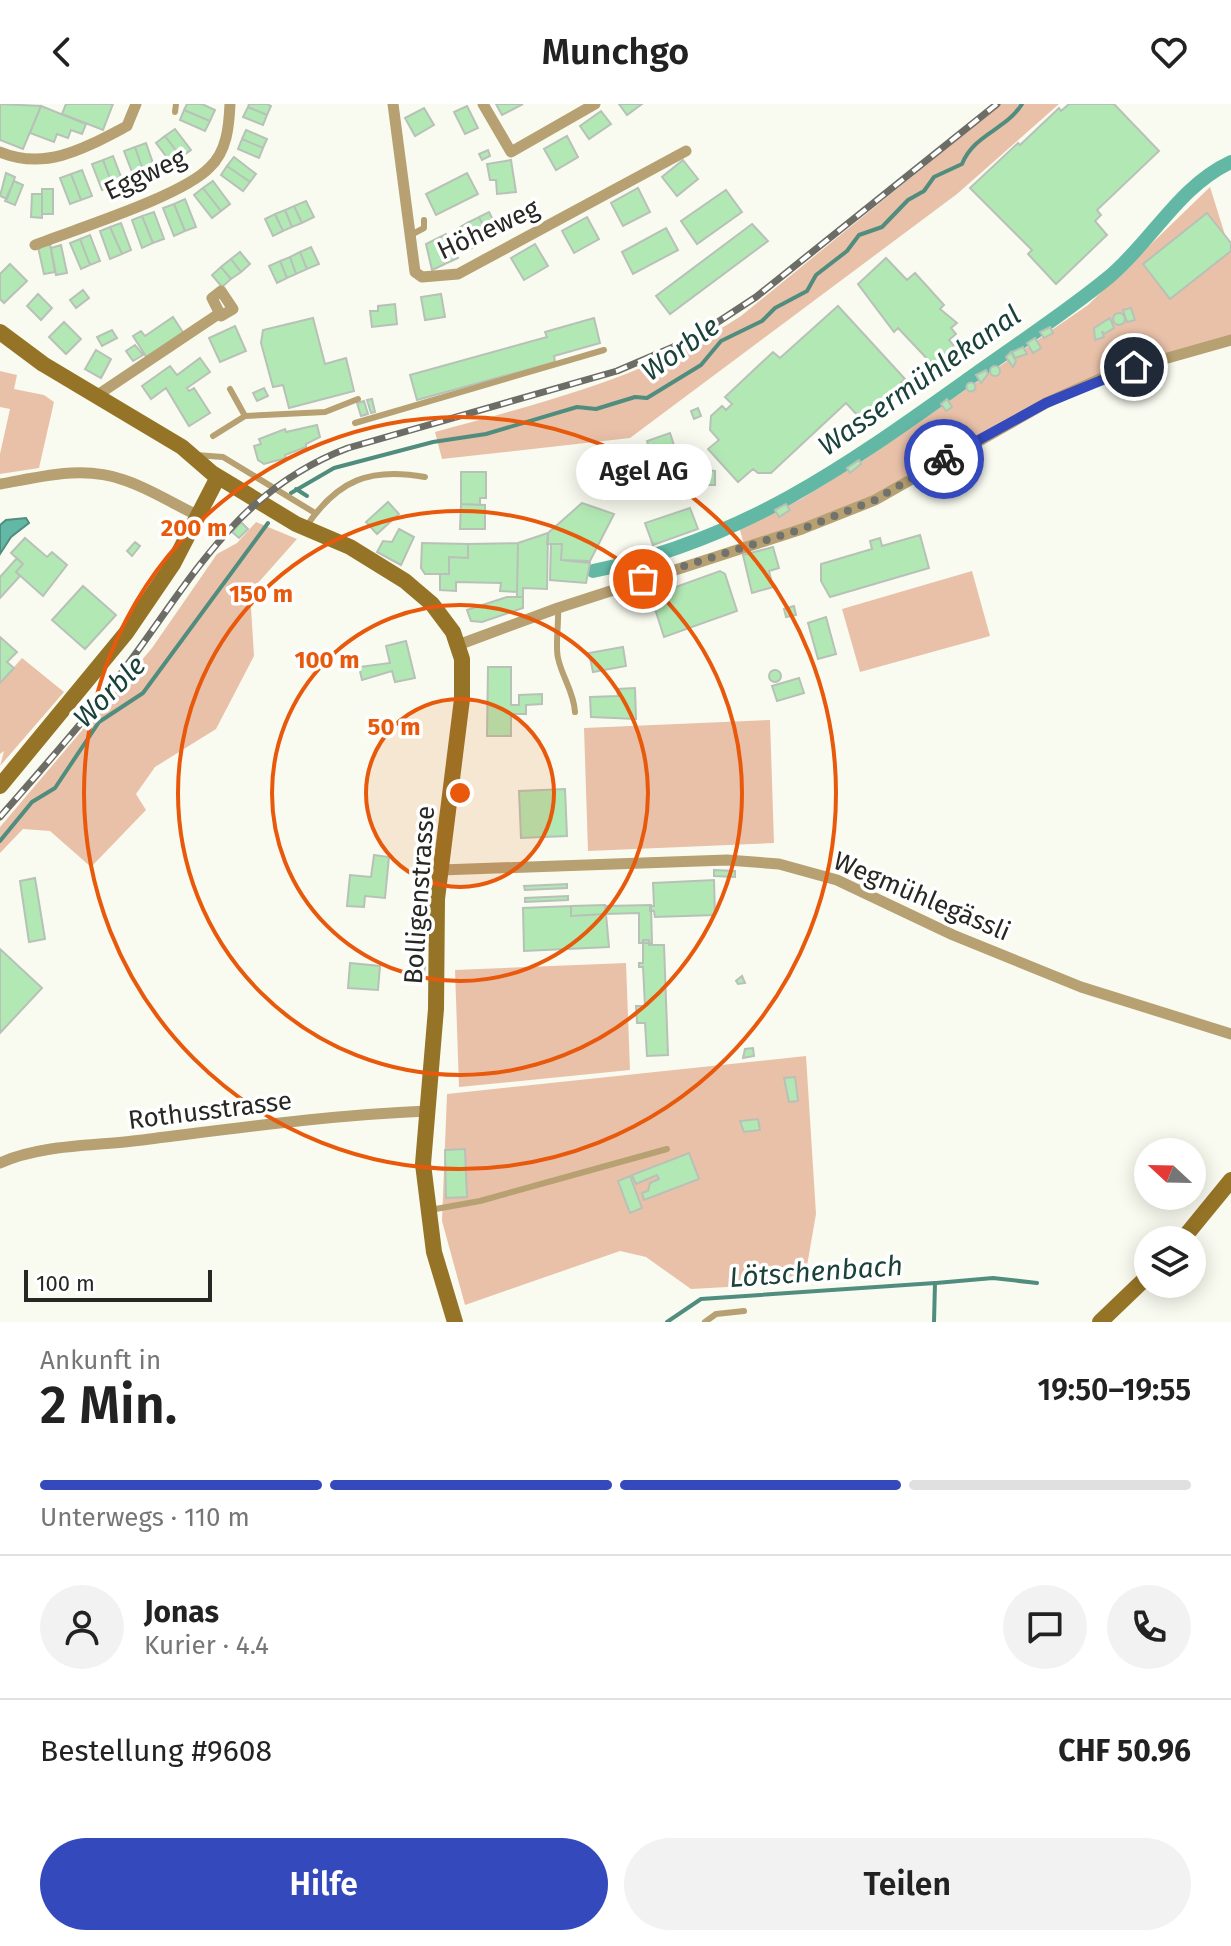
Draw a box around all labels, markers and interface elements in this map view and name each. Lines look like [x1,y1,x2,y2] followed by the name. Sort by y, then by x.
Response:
[40,30,84,74] icon: back
[542,30,689,74] text: Munchgo
[1147,30,1191,74] icon: heart
[99,142,192,207] street label: Eggweg
[432,192,544,266] street label: Höheweg
[812,298,1027,463] water label: Wassermühlekanal
[635,309,726,388] water label: Worble
[1100,333,1168,401] pin
[1112,345,1156,389] icon: home
[904,419,984,499] courier
[922,437,966,481] icon: bike
[575,443,711,499] callout: Agel AG
[600,456,688,487] text: Agel AG
[161,514,227,542] text: 200 m
[609,545,677,613] pin
[621,557,665,601] icon: bag
[229,580,293,608] text: 150 m
[294,646,360,674] text: 100 m
[67,649,152,734] water label: Worble
[368,713,420,741] text: 50 m
[446,779,474,807] centre of rings
[398,805,441,985] street label: Bolligenstrasse
[829,845,1015,948] street label: Wegmühlegässli
[126,1085,294,1136] street label: Rothusstrasse
[1134,1138,1206,1210] north arrow
[1134,1138,1206,1298] map controls
[1134,1226,1206,1298] button: layers
[728,1249,904,1294] water label: Lötschenbach
[24,1266,212,1302] scale bar
[36,1270,95,1297] text: 100 m
[40,1345,161,1376] text: Ankunft in
[1038,1372,1191,1408] text: 19:50–19:55
[40,1374,177,1437] text: 2 Min.
[40,1502,250,1533] text: Unterwegs · 110 m
[40,1585,124,1669] button: person
[1003,1585,1087,1669] button: chat
[1107,1585,1191,1669] button: phone
[144,1594,219,1630] text: Jonas
[144,1630,269,1661] text: Kurier · 4.4
[40,1733,272,1769] text: Bestellung #9608
[1058,1733,1191,1769] text: CHF 50.96
[40,1838,608,1930] button: Hilfe
[624,1838,1191,1930] button: Teilen

